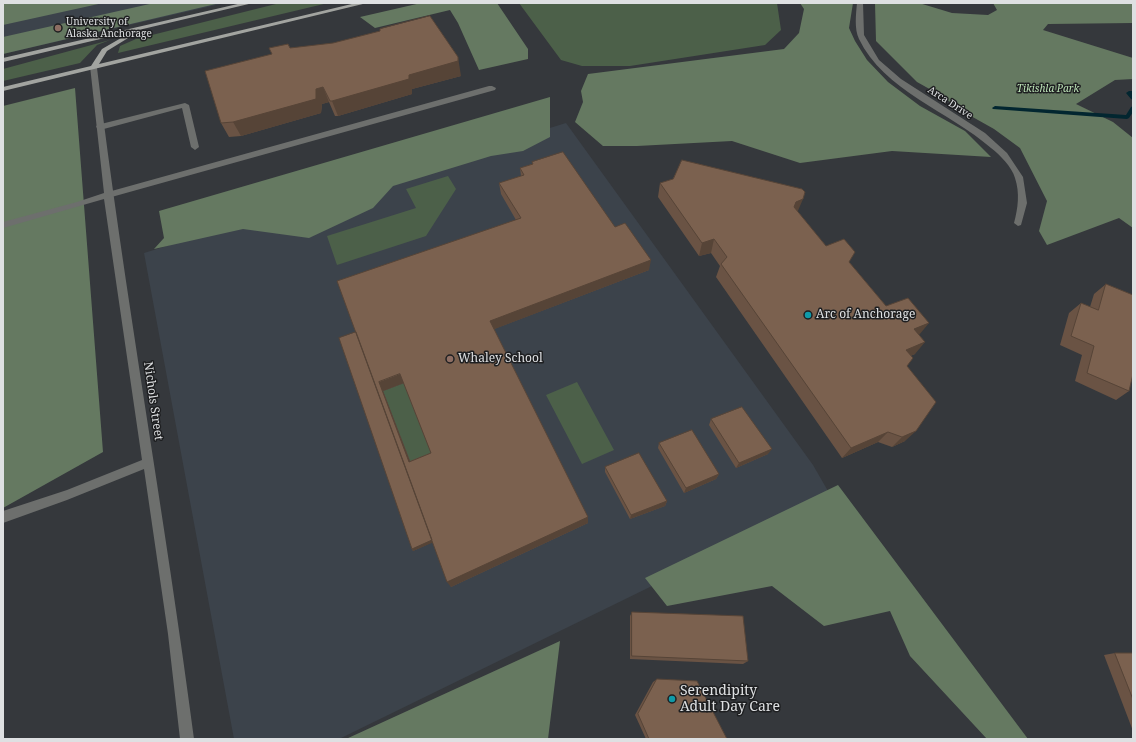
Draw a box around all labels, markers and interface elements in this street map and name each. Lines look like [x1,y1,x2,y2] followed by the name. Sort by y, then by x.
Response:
[66,16,152,40] place label: University of Alaska Anchorage
[53,23,63,33] marker: University of Alaska Anchorage
[1017,83,1079,95] park label: Tikishla Park
[925,84,975,122] street label: Arca Drive
[816,308,915,322] place label: Arc of Anchorage
[803,310,813,320] marker: Arc of Anchorage
[458,352,543,366] place label: Whaley School
[445,354,455,364] marker: Whaley School
[140,361,166,441] street label: Nichols Street
[680,683,780,716] place label: Serendipity Adult Day Care
[667,694,677,704] marker: Serendipity Adult Day Care

